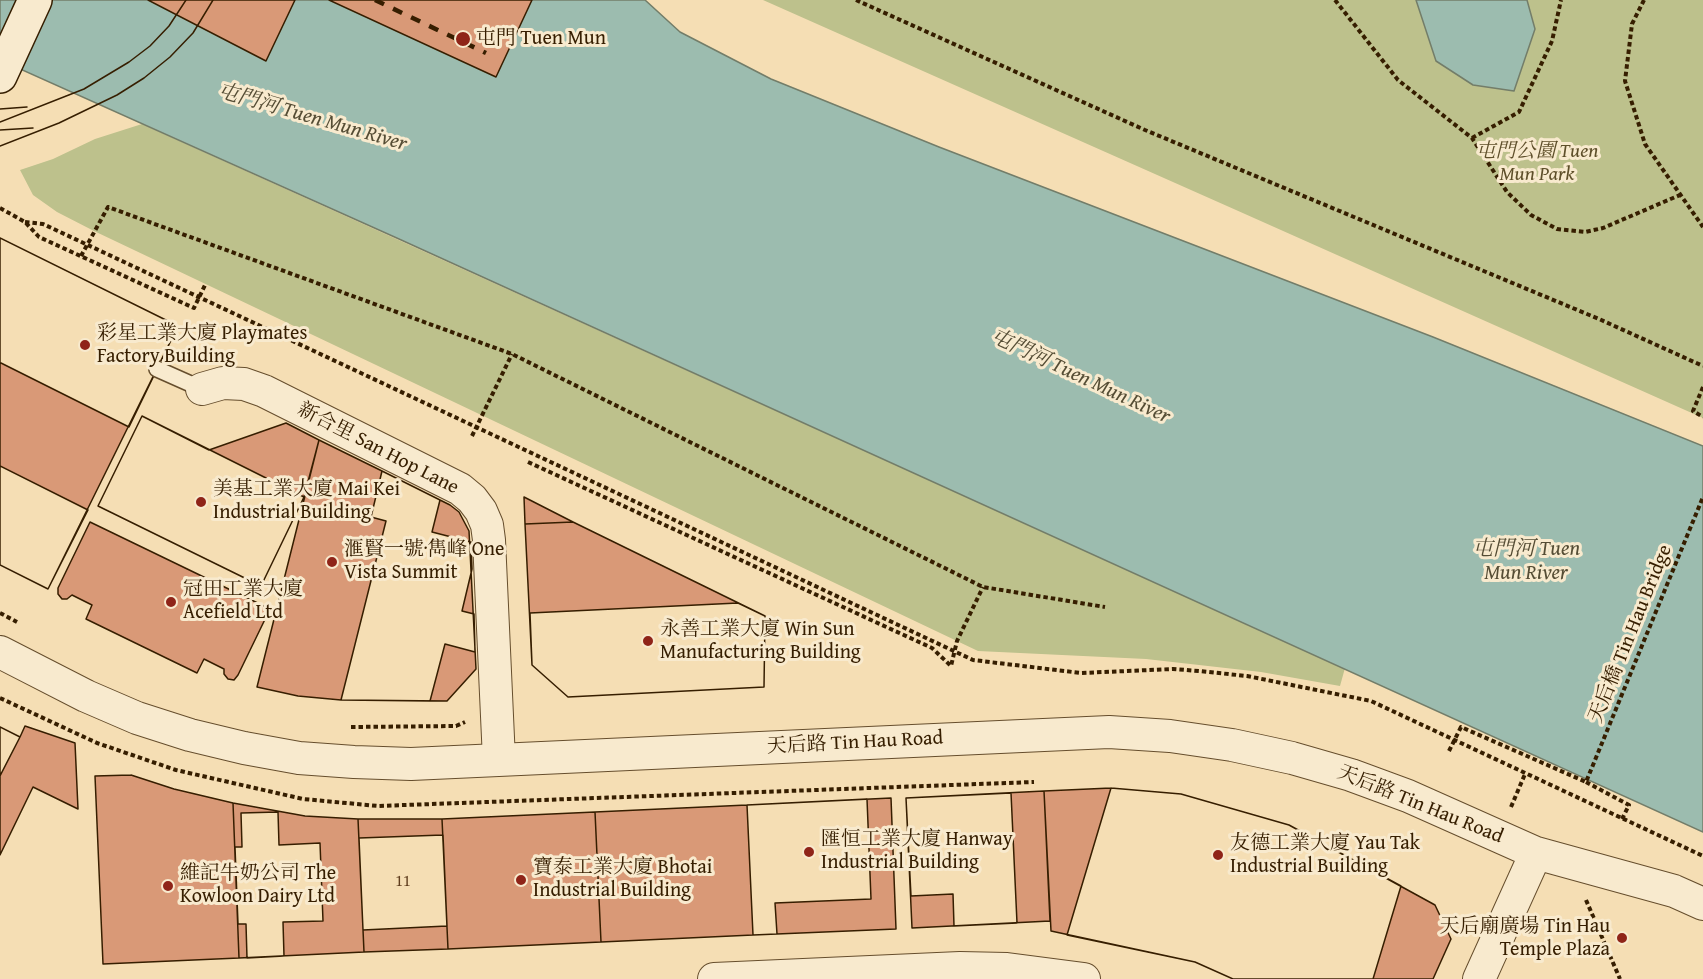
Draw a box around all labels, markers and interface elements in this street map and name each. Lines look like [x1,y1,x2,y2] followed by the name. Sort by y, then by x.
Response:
[476,27,606,51] place label: 屯門 Tuen Mun
[454,30,472,48] marker: 屯門 Tuen Mun
[214,79,410,157] water label: 屯門河 Tuen Mun River
[1476,140,1598,187] park label: 屯門公園 Tuen Mun Park
[97,322,307,369] place label: 彩星工業大廈 Playmates Factory Building
[986,324,1174,430] water label: 屯門河 Tuen Mun River
[78,338,92,352] marker: 彩星工業大廈 Playmates Factory Building
[293,398,463,500] street label: 新合里 San Hop Lane
[213,478,400,525] place label: 美基工業大廈 Mai Kei Industrial Building
[194,495,208,509] marker: 美基工業大廈 Mai Kei Industrial Building
[1472,537,1580,587] water label: 屯門河 Tuen Mun River
[344,538,504,585] place label: 滙賢一號·雋峰 One Vista Summit
[1584,541,1678,727] street label: 天后橋 Tin Hau Bridge
[325,555,339,569] marker: 滙賢一號·雋峰 One Vista Summit
[183,578,303,625] place label: 冠田工業大廈 Acefield Ltd
[164,595,178,609] marker: 冠田工業大廈 Acefield Ltd
[660,618,861,665] place label: 永善工業大廈 Win Sun Manufacturing Building
[641,634,655,648] marker: 永善工業大廈 Win Sun Manufacturing Building
[766,726,944,760] street label: 天后路 Tin Hau Road
[1334,761,1506,849] street label: 天后路 Tin Hau Road
[821,828,1013,875] place label: 匯恒工業大廈 Hanway Industrial Building
[1230,832,1420,879] place label: 友德工業大廈 Yau Tak Industrial Building
[802,845,816,859] marker: 匯恒工業大廈 Hanway Industrial Building
[1211,848,1225,862] marker: 友德工業大廈 Yau Tak Industrial Building
[533,856,712,903] place label: 寶泰工業大廈 Bhotai Industrial Building
[180,862,336,909] place label: 維記牛奶公司 The Kowloon Dairy Ltd
[395,872,411,892] house number: 11
[514,873,528,887] marker: 寶泰工業大廈 Bhotai Industrial Building
[161,879,175,893] marker: 維記牛奶公司 The Kowloon Dairy Ltd
[1440,915,1610,962] place label: 天后廟廣場 Tin Hau Temple Plaza
[1615,931,1629,945] marker: 天后廟廣場 Tin Hau Temple Plaza

